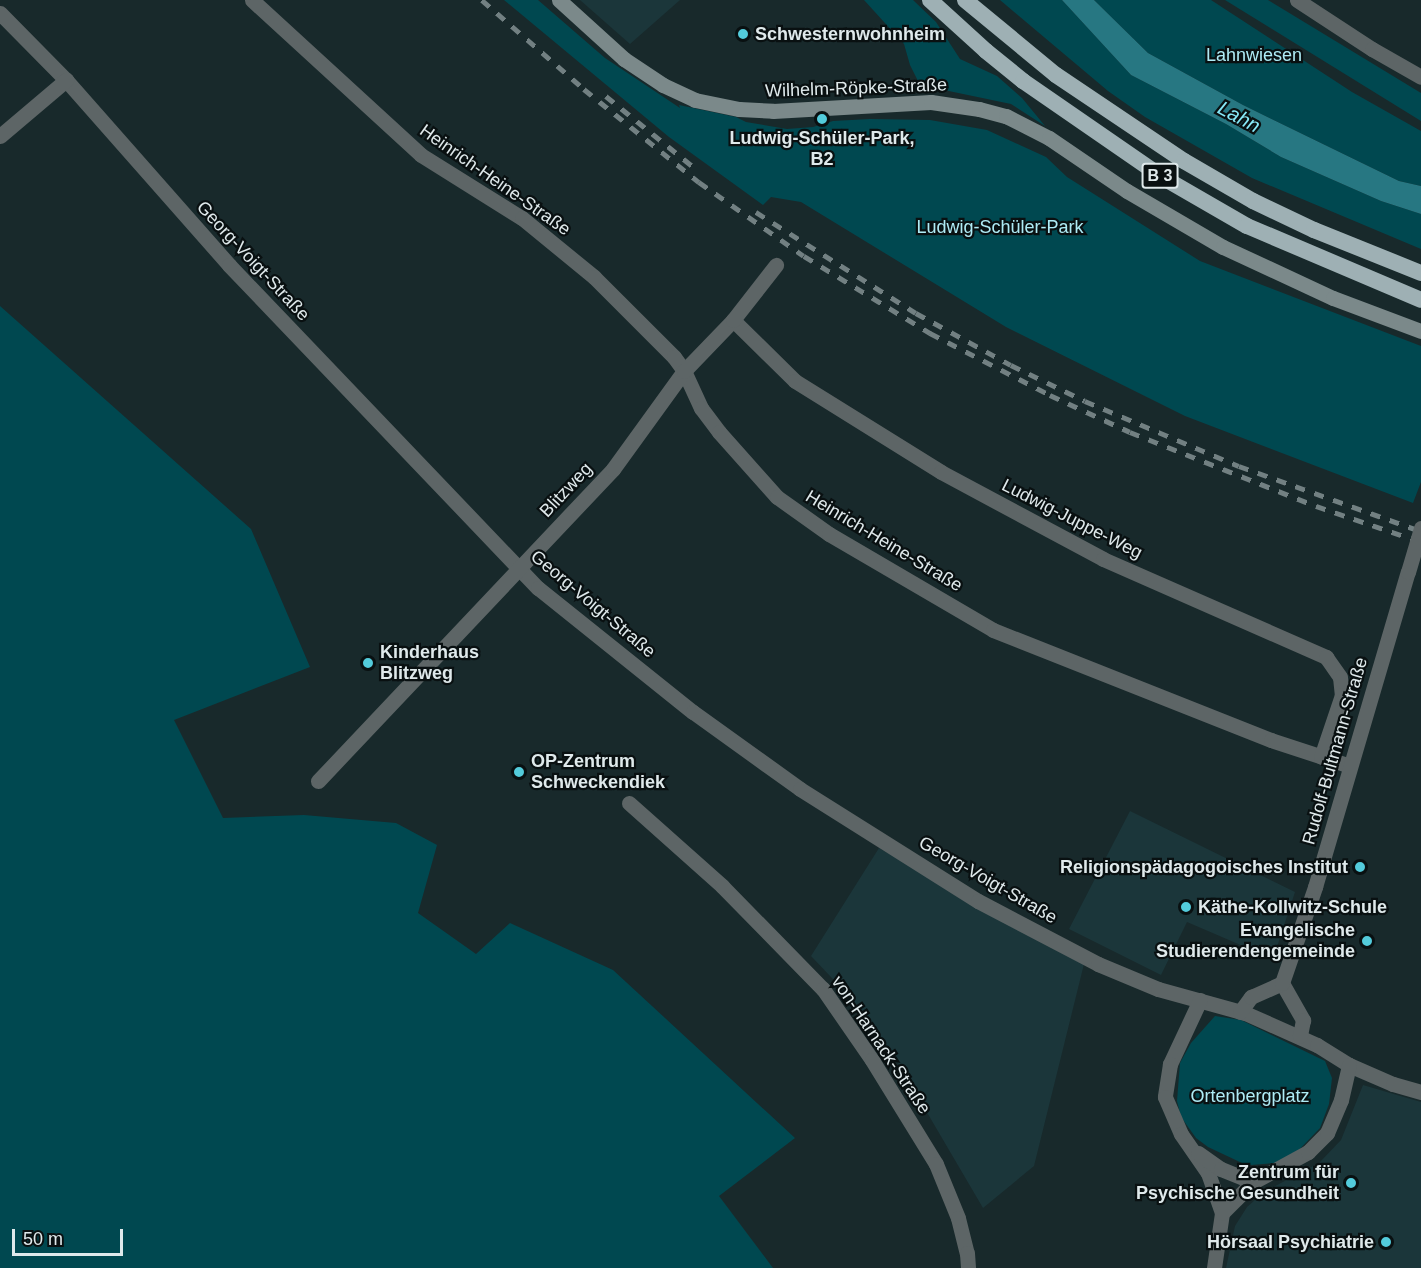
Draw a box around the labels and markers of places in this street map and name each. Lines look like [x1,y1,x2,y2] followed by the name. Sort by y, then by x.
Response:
[755,23,945,45] place label: Schwesternwohnheim
[736,27,750,41] marker: Schwesternwohnheim
[815,112,829,126] marker: Ludwig-Schüler-Park, B2
[729,128,915,170] place label: Ludwig-Schüler-Park, B2
[380,642,479,684] place label: Kinderhaus Blitzweg
[361,656,375,670] marker: Kinderhaus Blitzweg
[531,751,665,794] place label: OP-Zentrum Schweckendiek
[512,765,526,779] marker: OP-Zentrum Schweckendiek
[1060,856,1348,878] place label: Religionspädagogoisches Institut
[1353,860,1367,874] marker: Religionspädagogoisches Institut
[1198,896,1387,918] place label: Käthe-Kollwitz-Schule
[1179,900,1193,914] marker: Käthe-Kollwitz-Schule
[1156,920,1355,962] place label: Evangelische Studierendengemeinde
[1360,934,1374,948] marker: Evangelische Studierendengemeinde
[1136,1162,1339,1204] place label: Zentrum für Psychische Gesundheit
[1344,1176,1358,1190] marker: Zentrum für Psychische Gesundheit
[1207,1231,1374,1253] place label: Hörsaal Psychiatrie
[1379,1235,1393,1249] marker: Hörsaal Psychiatrie

